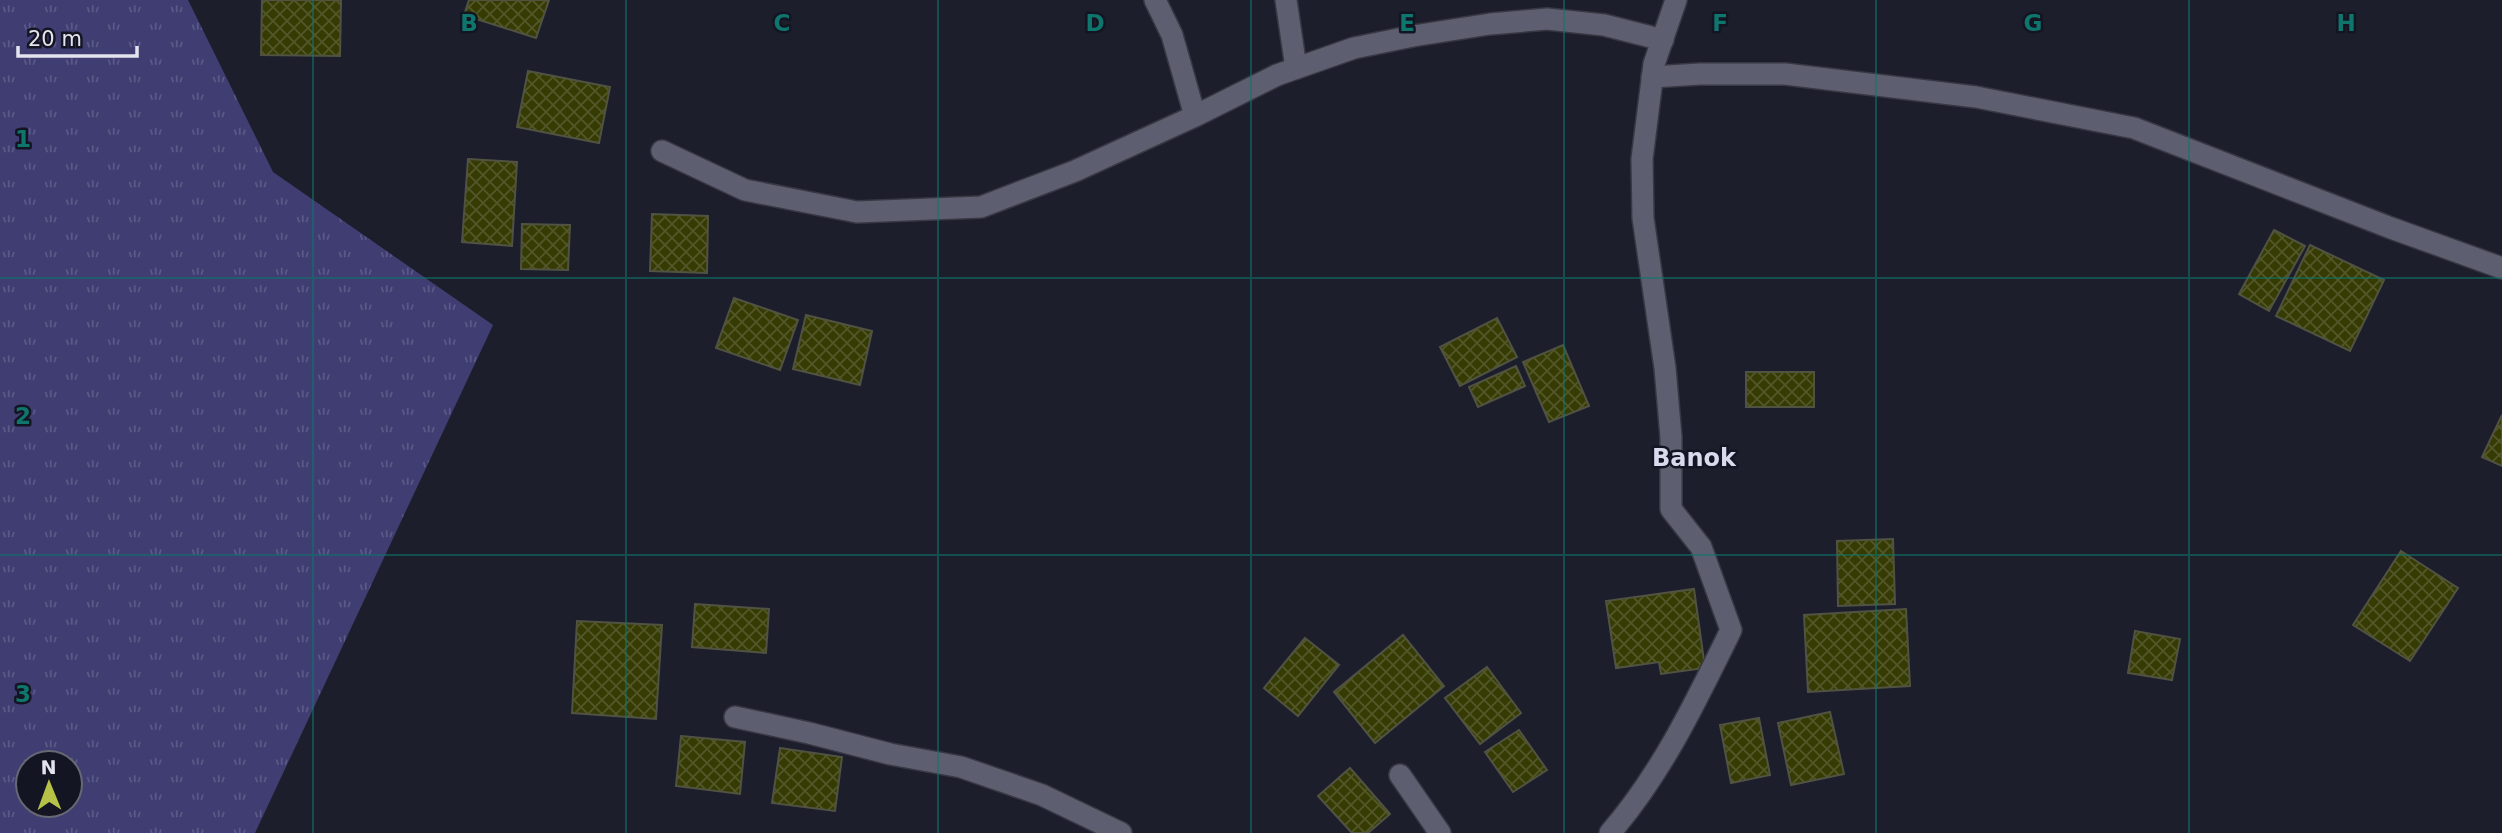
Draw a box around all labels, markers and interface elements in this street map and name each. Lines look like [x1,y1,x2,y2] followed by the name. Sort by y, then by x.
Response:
[460,10,478,36] text: B
[774,10,790,36] text: C
[1085,10,1105,36] text: D
[1399,10,1415,36] text: E
[1712,10,1728,36] text: F
[2024,10,2042,36] text: G
[2336,10,2356,36] text: H
[18,14,136,58] scale bar
[28,27,82,51] text: 20 m
[15,126,31,152] text: 1
[15,403,31,429] text: 2
[1652,444,1737,472] district label: Banok
[15,681,31,707] text: 3
[14,749,84,819] north arrow
[41,756,57,778] text: N

